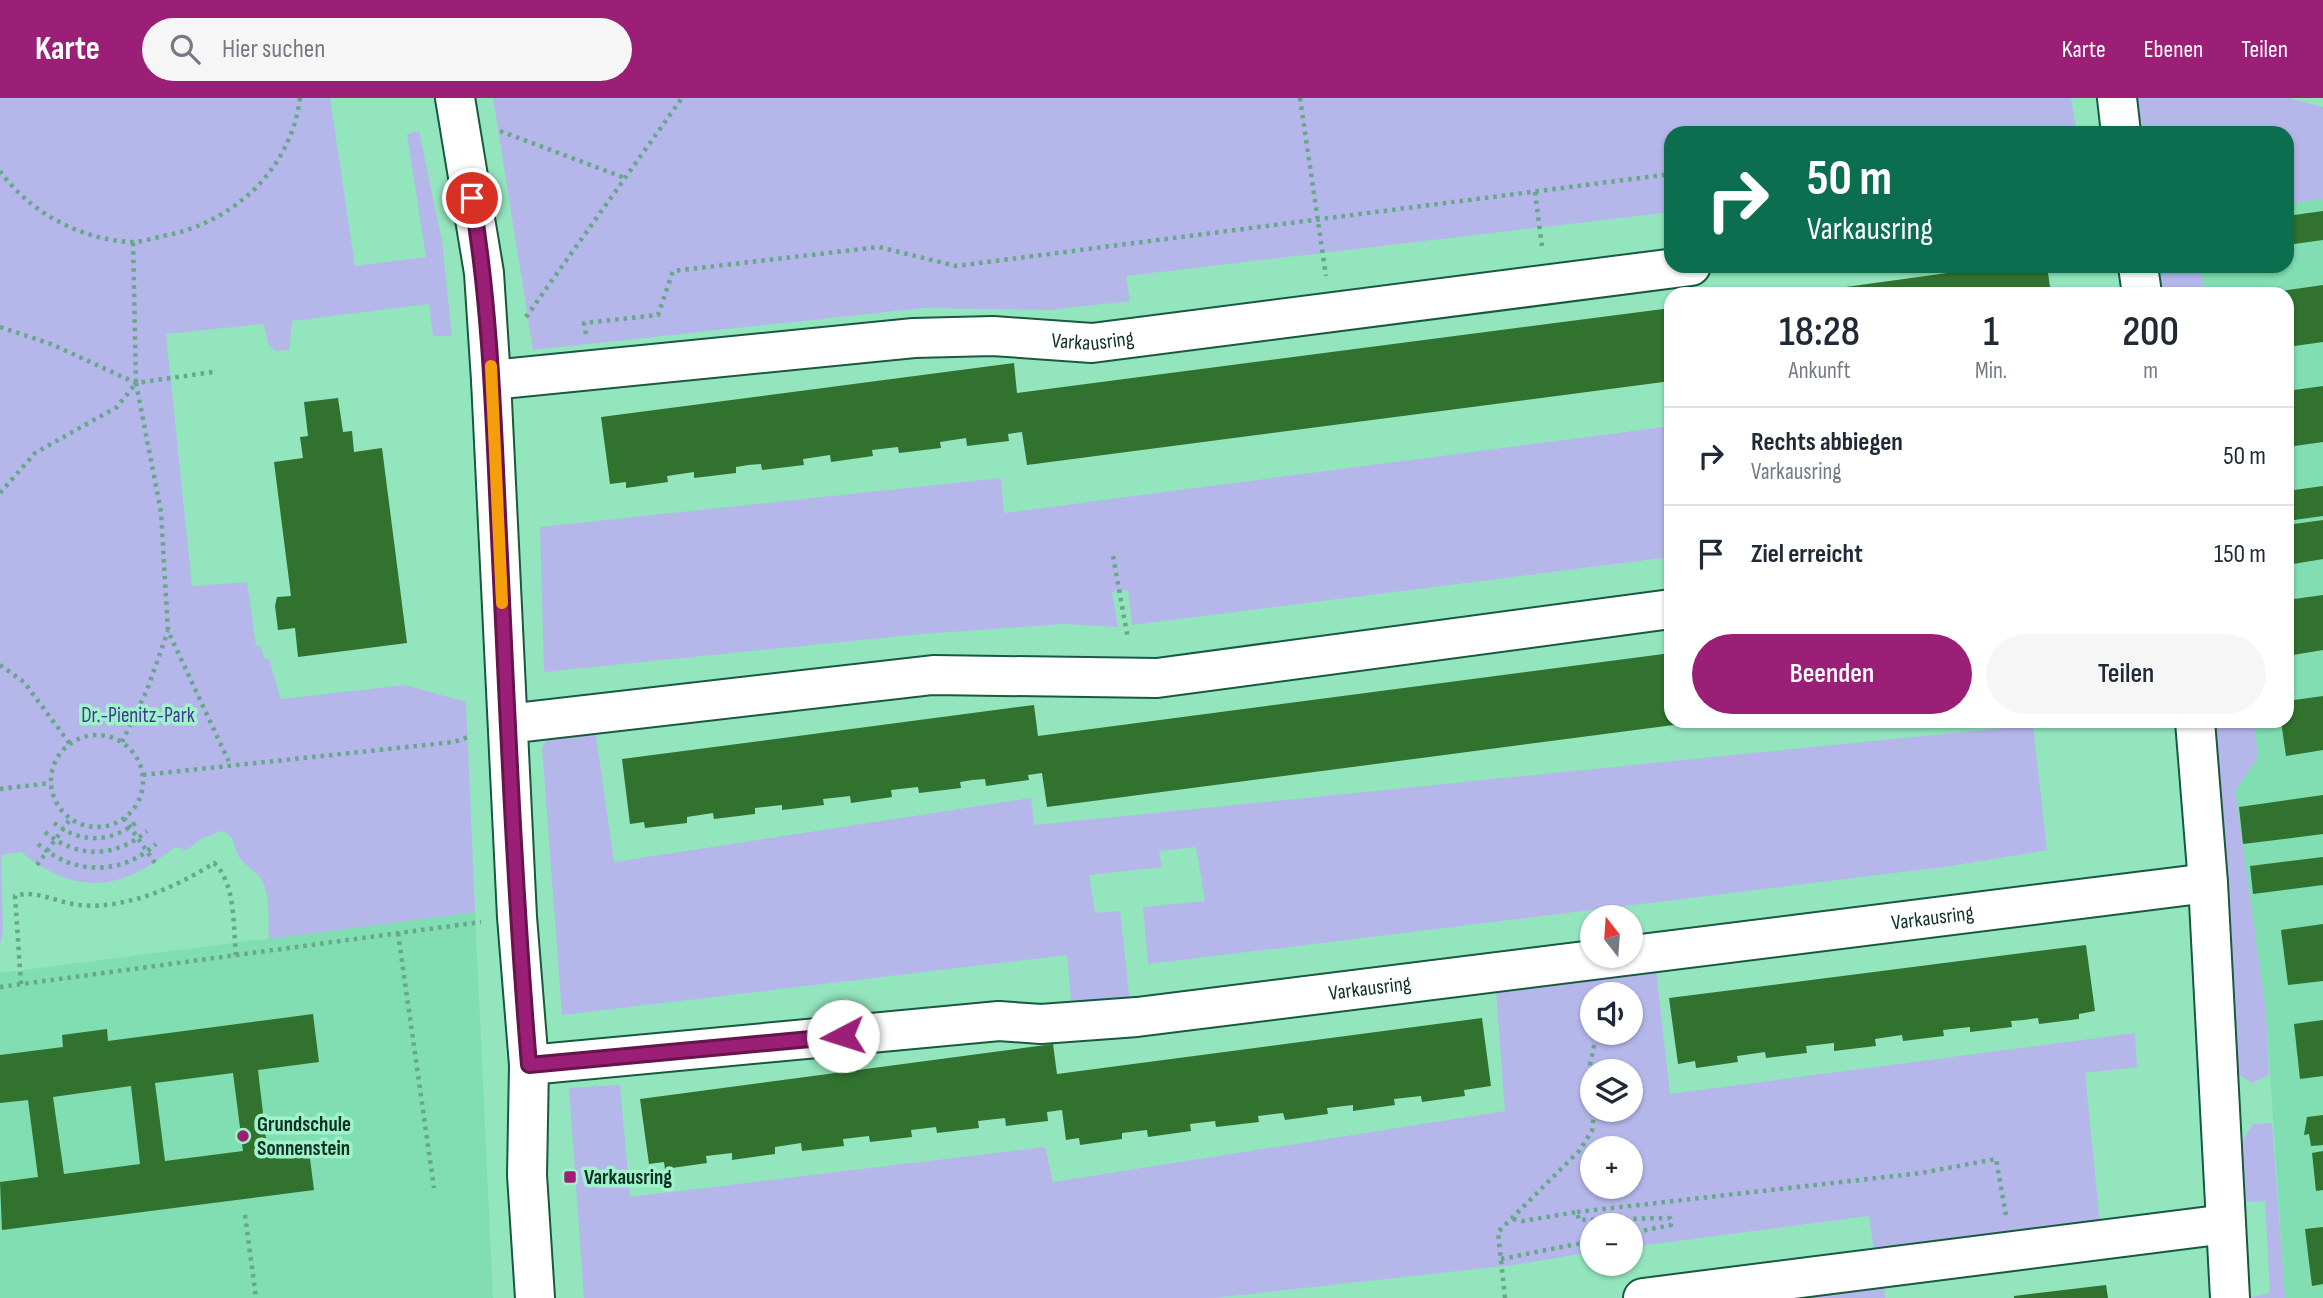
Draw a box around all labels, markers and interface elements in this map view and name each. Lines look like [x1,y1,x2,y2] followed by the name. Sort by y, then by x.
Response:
[142,18,632,81] search box
[35,29,100,69] text: Karte
[166,30,204,68] icon: search
[222,34,325,65] text: Hier suchen
[2062,35,2106,64] text: Karte
[2144,35,2203,64] text: Ebenen
[2241,35,2288,64] text: Teilen
[1807,150,1892,209] text: 50 m
[1692,154,1783,245] icon: right
[442,168,502,228] pin
[453,179,491,217] icon: arrive
[1807,210,1933,249] text: Varkausring
[1779,307,1860,358] text: 18:28
[1983,307,1999,358] text: 1
[2122,307,2179,358] text: 200
[1051,325,1135,356] street label: Varkausring
[1788,357,1850,385] text: Ankunft
[1975,357,2007,385] text: Min.
[2143,357,2158,385] text: m
[1751,427,1903,458] text: Rechts abbiegen
[1692,437,1730,475] icon: right
[2223,441,2266,472] text: 50 m
[1751,458,1842,486] text: Varkausring
[1692,535,1730,573] icon: arrive
[1751,539,1863,570] text: Ziel erreicht
[2214,539,2266,570] text: 150 m
[1692,634,1972,714] button: Beenden
[1986,634,2266,714] button: Teilen
[81,703,195,728] park label: Dr.-Pienitz-Park
[1890,900,1975,935] street label: Varkausring
[1580,905,1643,968] north arrow
[1580,905,1643,1276] map controls
[1327,970,1412,1005] street label: Varkausring
[1580,982,1643,1045] button: sound
[806,999,880,1073] position arrow
[1580,1059,1643,1122] button: layers
[257,1112,351,1161] place label: Grundschule Sonnenstein
[235,1128,251,1144] marker: Grundschule Sonnenstein
[1580,1136,1643,1199] button: +
[584,1165,672,1190] place label: Varkausring
[562,1169,578,1185] marker: Varkausring
[1580,1213,1643,1276] button: −

